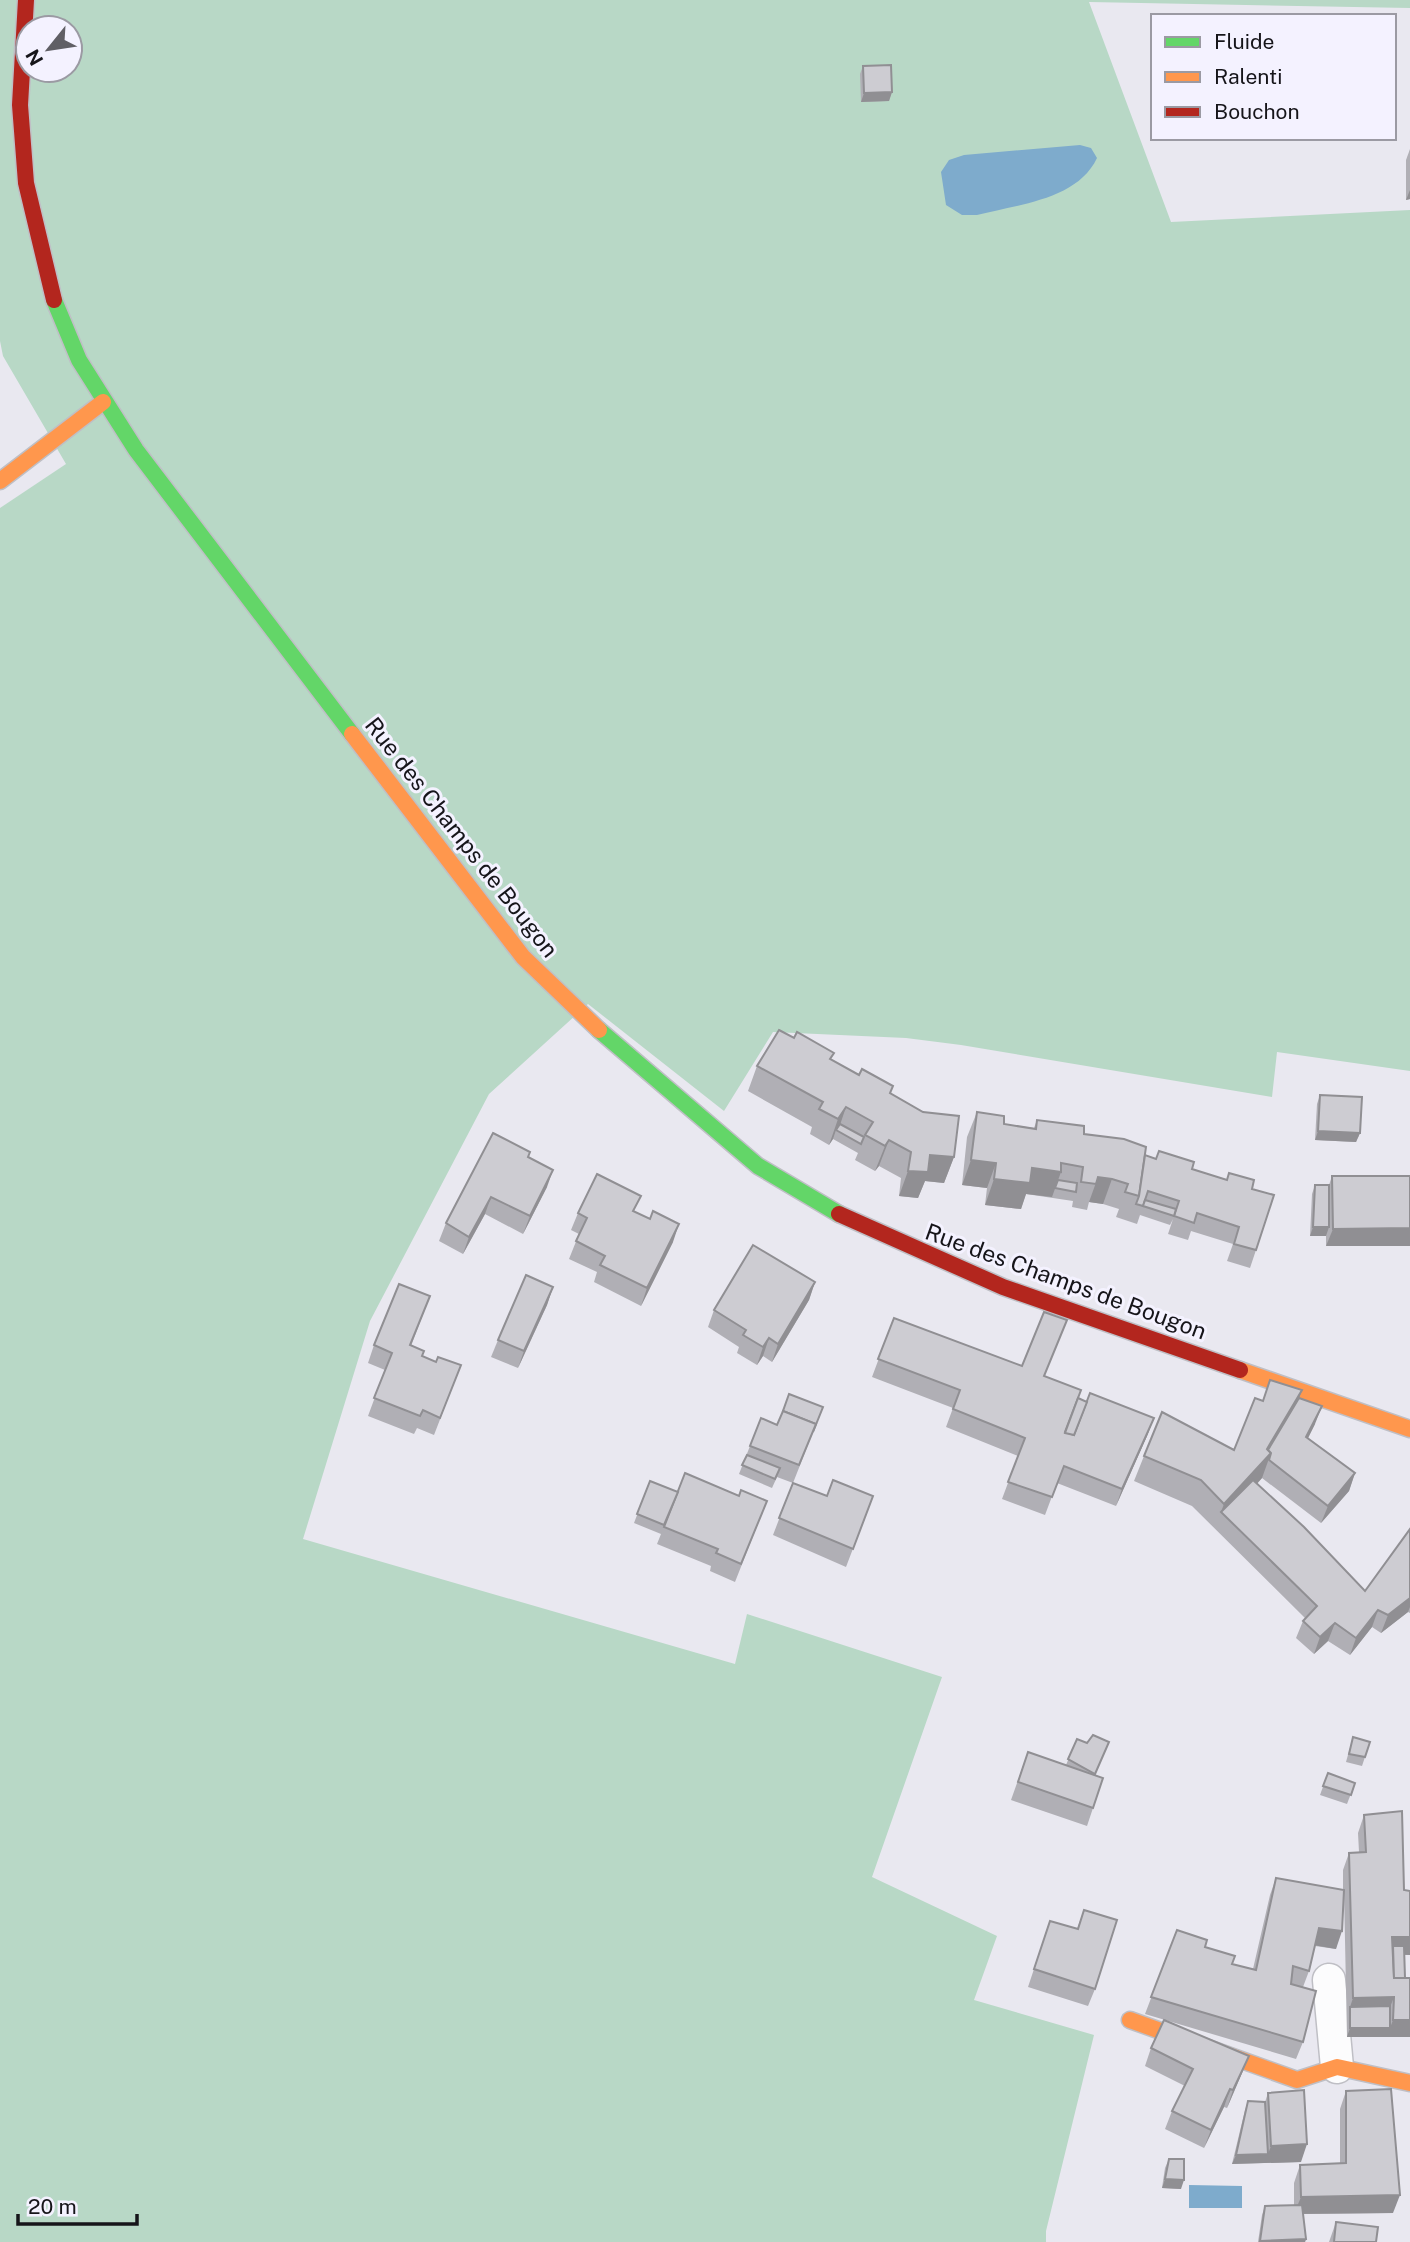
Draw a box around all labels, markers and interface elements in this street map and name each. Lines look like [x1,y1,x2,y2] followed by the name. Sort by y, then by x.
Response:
[14,14,84,84] north arrow
[1151,14,1396,140] legend
[1214,29,1274,54] text: Fluide
[21,46,48,69] text: N
[1214,64,1282,89] text: Ralenti
[1214,99,1300,124] text: Bouchon
[360,712,564,962] street label: Rue des Champs de Bougon
[922,1218,1210,1344] street label: Rue des Champs de Bougon
[18,2182,136,2226] scale bar
[28,2194,77,2219] text: 20 m

